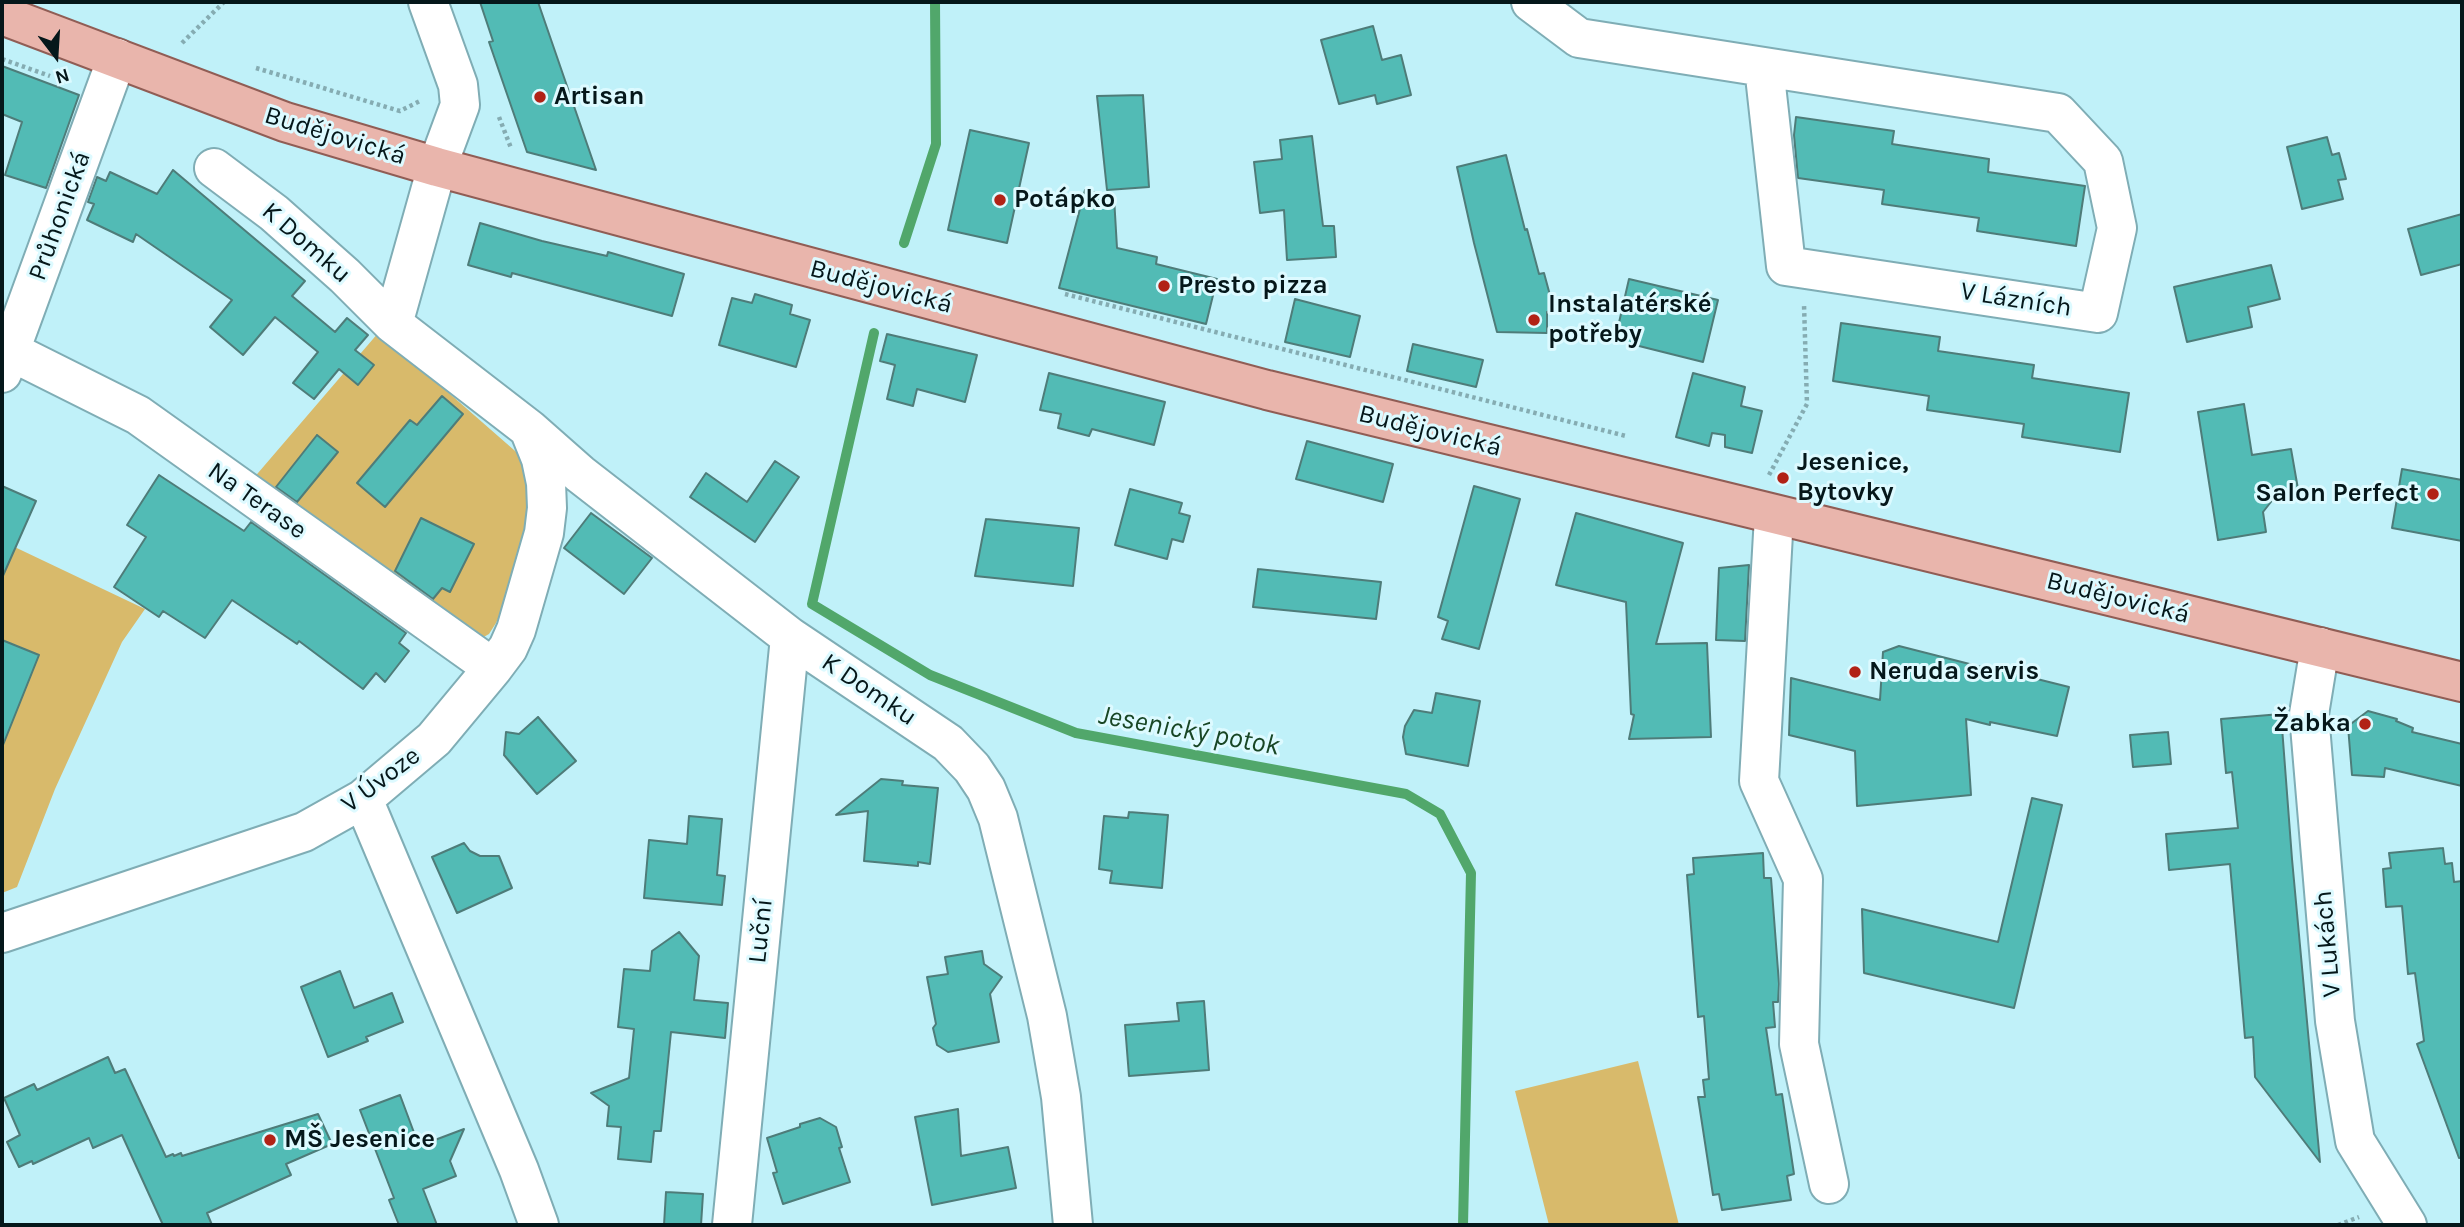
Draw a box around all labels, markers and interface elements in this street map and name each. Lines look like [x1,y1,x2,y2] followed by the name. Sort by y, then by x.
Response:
[21,21,91,91] north arrow
[52,64,72,89] text: N
[554,81,644,113] place label: Artisan
[532,89,548,105] marker: Artisan
[261,100,409,172] street label: Budějovická
[22,147,98,285] street label: Průhonická
[1014,184,1115,216] place label: Potápko
[992,192,1008,208] marker: Potápko
[255,196,357,290] street label: K Domku
[806,253,956,321] street label: Budějovická
[1178,270,1328,302] place label: Presto pizza
[1958,276,2074,324] street label: V Lázních
[1156,278,1172,294] marker: Presto pizza
[1548,289,1712,350] place label: Instalatérské potřeby
[1526,312,1542,328] marker: Instalatérské potřeby
[1355,398,1505,464] street label: Budějovická
[1797,447,1909,508] place label: Jesenice, Bytovky
[202,456,312,546] street label: Na Terase
[1775,470,1791,486] marker: Jesenice, Bytovky
[2255,478,2419,510] place label: Salon Perfect
[2425,486,2441,502] marker: Salon Perfect
[2043,565,2193,631] street label: Budějovická
[815,647,923,733] street label: K Domku
[1869,656,2039,688] place label: Neruda servis
[1847,664,1863,680] marker: Neruda servis
[1096,699,1282,763] water label: Jesenický potok
[2273,708,2351,740] place label: Žabka
[2357,716,2373,732] marker: Žabka
[335,740,427,820] street label: V Úvoze
[2308,889,2348,999] street label: V Lukách
[742,897,780,965] street label: Luční
[284,1124,435,1156] place label: MŠ Jesenice
[262,1132,278,1148] marker: MŠ Jesenice

